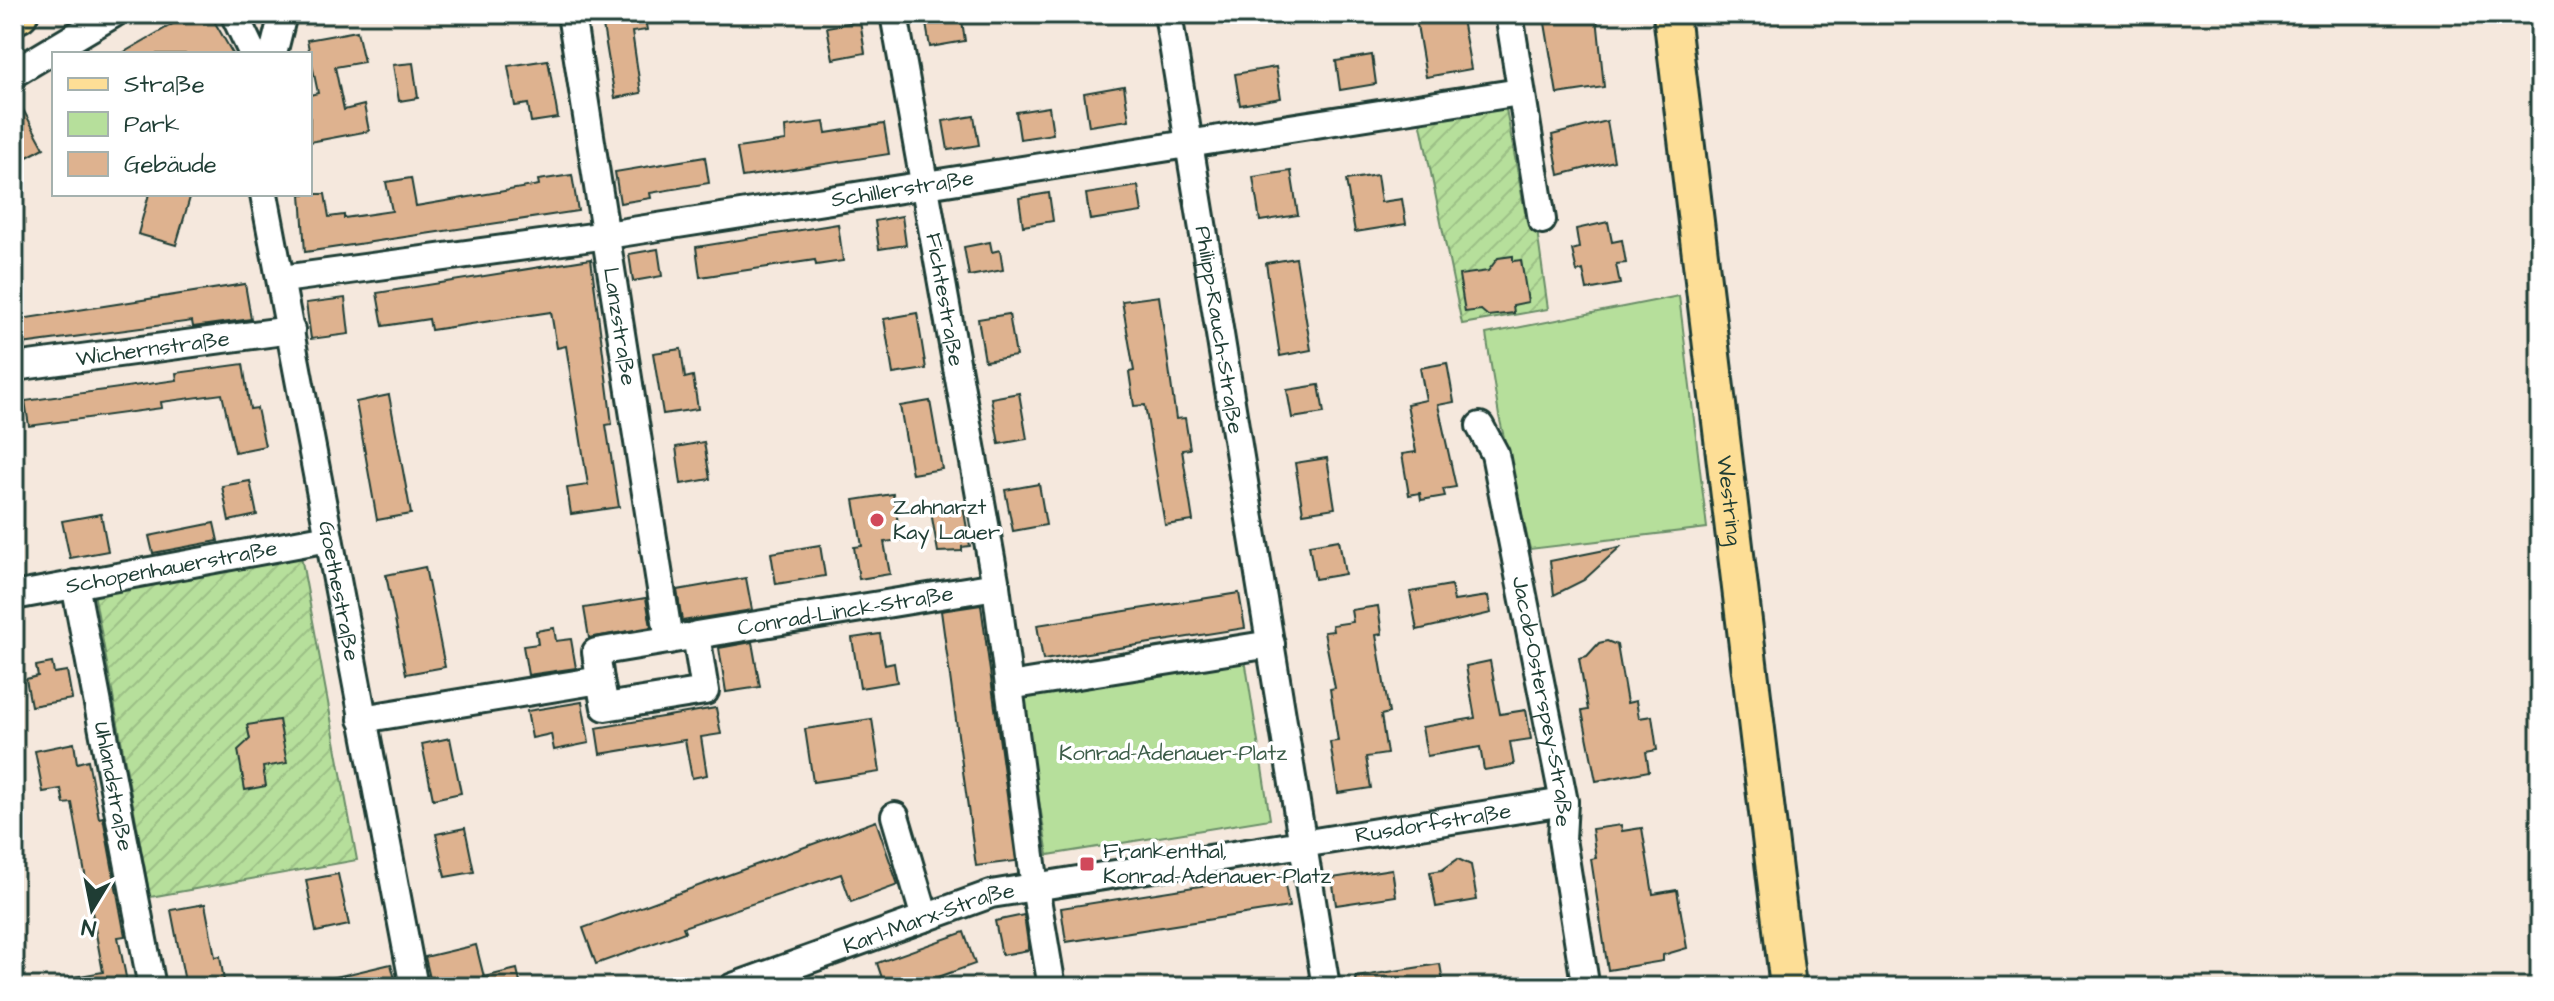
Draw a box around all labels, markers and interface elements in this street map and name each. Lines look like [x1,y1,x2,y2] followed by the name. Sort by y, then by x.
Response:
[52,52,312,196] legend
[124,68,205,102] text: Straße
[124,108,180,142] text: Park
[124,148,217,182] text: Gebäude
[829,162,976,215] street label: Schillerstraße
[1187,224,1251,436] street label: Philipp-Rauch-Straße
[918,230,972,369] street label: Fichtestraße
[595,265,644,388] street label: Lanzstraße
[74,323,232,374] street label: Wichernstraße
[1709,454,1750,547] street label: Westring
[893,492,1000,549] place label: Zahnarzt Kay Lauer
[868,511,886,529] marker: Zahnarzt Kay Lauer
[311,518,368,664] street label: Goethestraße
[63,532,280,602] street label: Schopenhauerstraße
[1504,573,1580,828] street label: Jacob-Osterspey-Straße
[735,578,956,643] street label: Conrad-Linck-Straße
[86,719,141,854] street label: Uhlandstraße
[1059,738,1287,769] park label: Konrad-Adenauer-Platz
[1353,795,1513,851] street label: Rusdorfstraße
[1103,836,1331,892] place label: Frankenthal, Konrad-Adenauer-Platz
[1078,855,1096,873] marker: Frankenthal, Konrad-Adenauer-Platz
[52,869,132,949] north arrow
[839,875,1017,962] street label: Karl-Marx-Straße
[79,911,98,944] text: N

